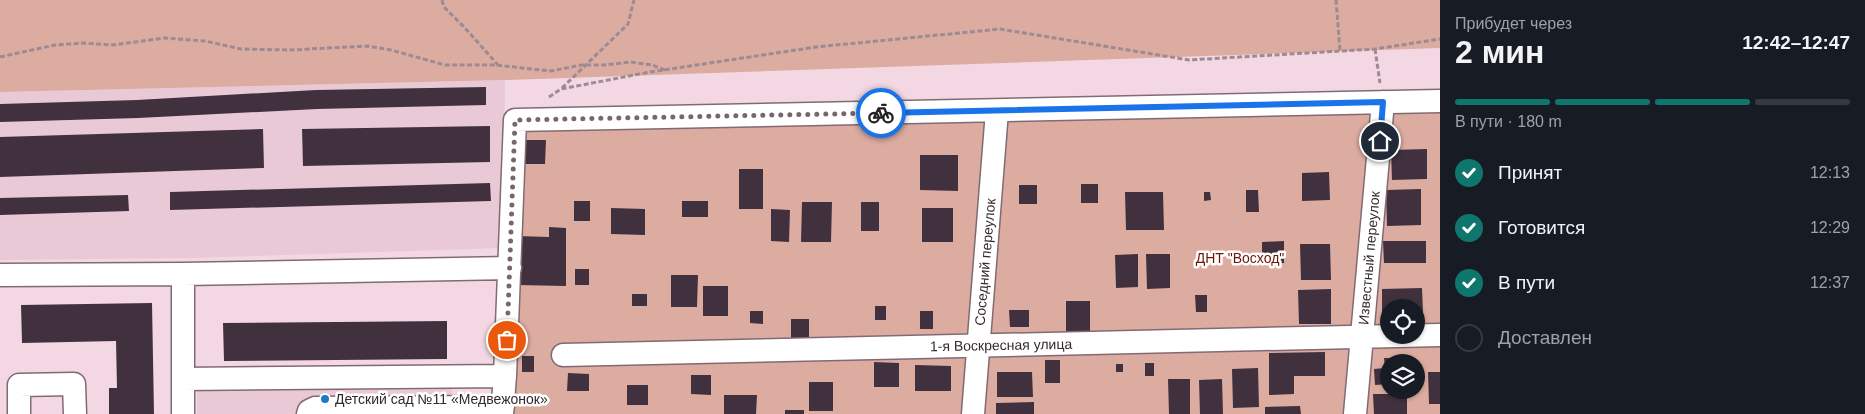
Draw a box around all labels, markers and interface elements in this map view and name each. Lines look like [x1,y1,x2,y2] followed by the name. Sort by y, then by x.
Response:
[1455,15,1572,32] text: Прибудет через
[1742,32,1850,53] text: 12:42–12:47
[1455,34,1544,70] text: 2 мин
[856,88,906,138] courier
[867,99,895,127] icon: bike
[1455,113,1562,130] text: В пути · 180 m
[1359,120,1401,162] pin
[1366,127,1394,155] icon: home
[1455,159,1483,187] icon: check
[1498,162,1562,183] text: Принят
[1810,164,1850,181] text: 12:13
[1355,190,1383,326] street label: Известный переулок
[971,197,999,326] street label: Соседний переулок
[1455,214,1483,242] icon: check
[1498,217,1585,238] text: Готовится
[1810,219,1850,236] text: 12:29
[1196,250,1284,266] park label: ДНТ "Восход"
[1455,269,1483,297] icon: check
[1498,272,1555,293] text: В пути
[1810,274,1850,291] text: 12:37
[1380,299,1425,399] map controls
[1380,299,1425,344] button: locate
[486,319,528,361] pin
[493,326,521,354] icon: bag
[1498,327,1592,348] text: Доставлен
[930,336,1072,354] street label: 1-я Воскресная улица
[1380,354,1425,399] button: layers
[335,391,548,407] place label: Детский сад №11 «Медвежонок»
[319,393,331,405] marker: Детский сад №11 «Медвежонок»

